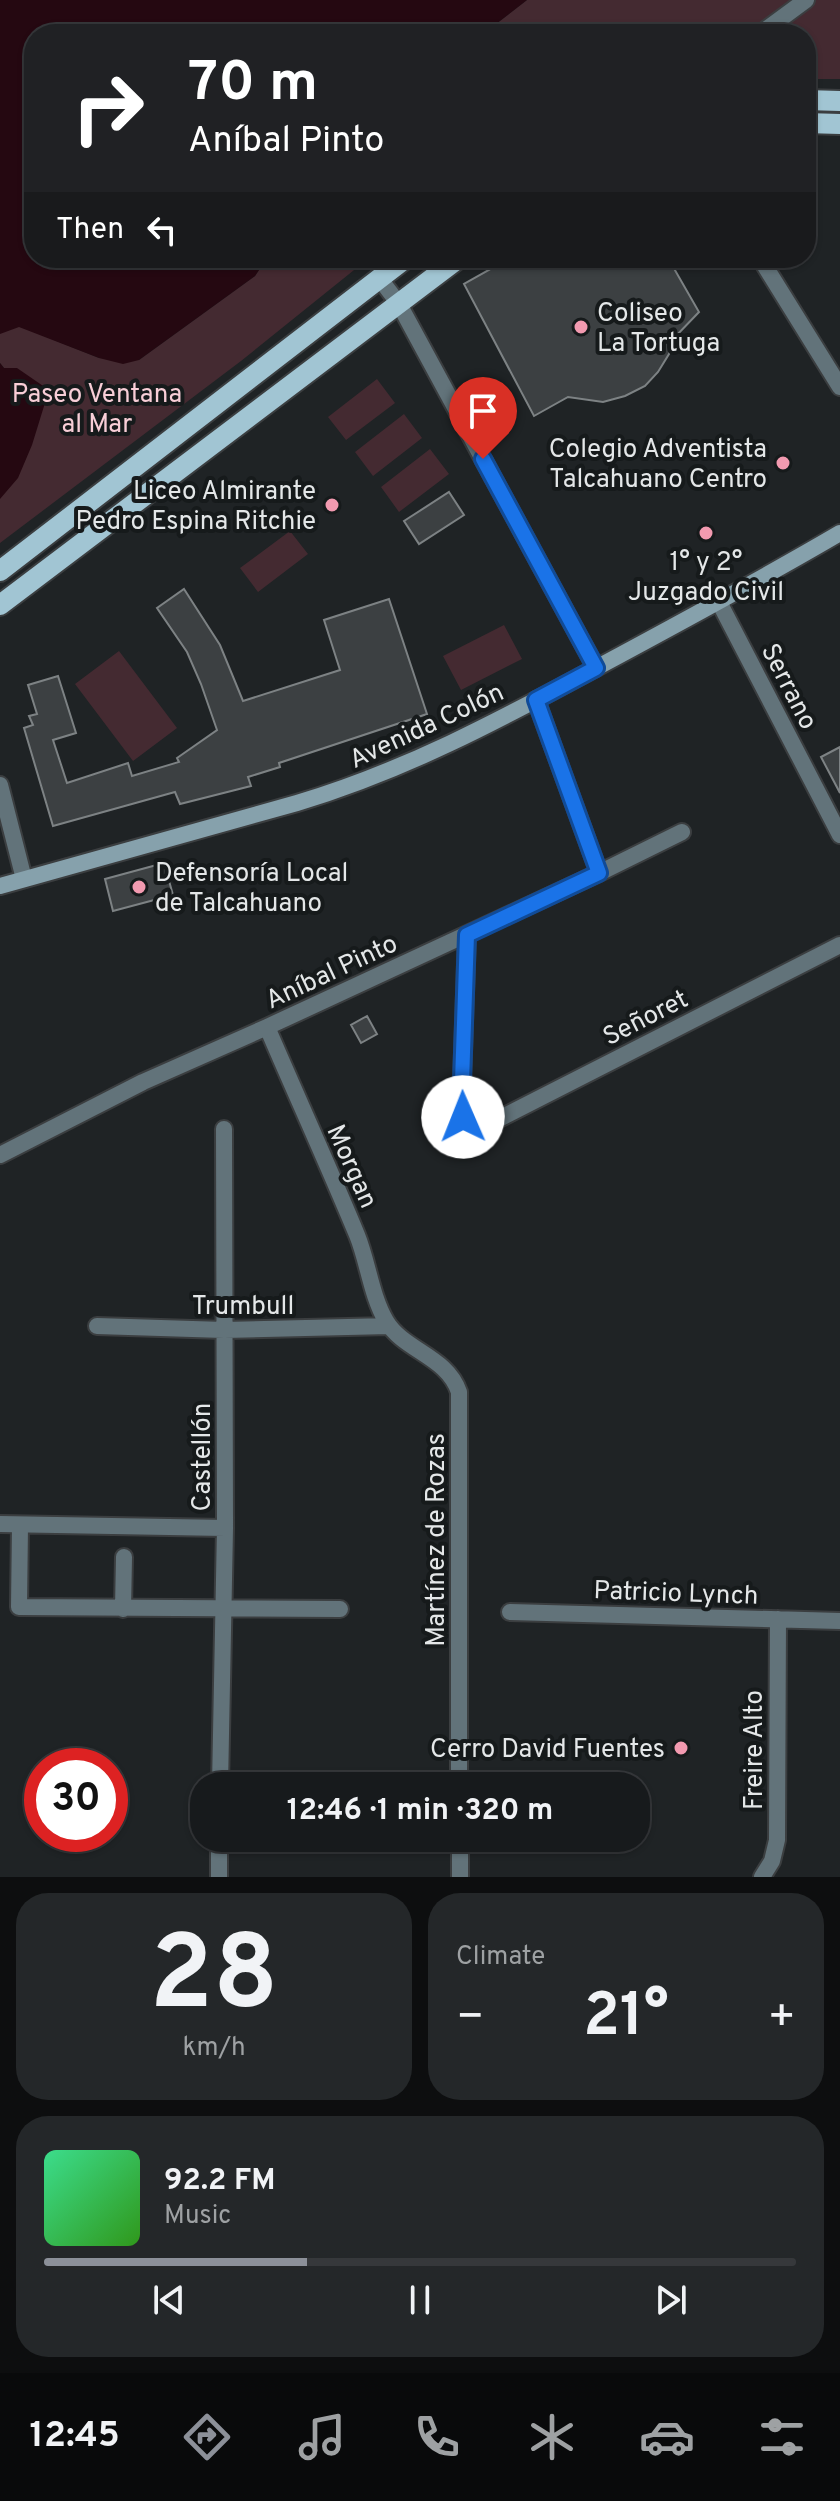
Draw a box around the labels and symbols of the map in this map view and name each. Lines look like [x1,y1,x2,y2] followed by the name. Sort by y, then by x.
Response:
[597,298,720,361] place label: Coliseo La Tortuga
[572,318,590,336] marker: Coliseo La Tortuga
[449,377,517,459] pin
[12,379,182,442] park label: Paseo Ventana al Mar
[549,434,767,497] place label: Colegio Adventista Talcahuano Centro
[774,454,792,472] marker: Colegio Adventista Talcahuano Centro
[76,476,316,539] place label: Liceo Almirante Pedro Espina Ritchie
[323,496,341,514] marker: Liceo Almirante Pedro Espina Ritchie
[697,524,715,542] marker: 1° y 2° Juzgado Civil
[628,547,784,610] place label: 1° y 2° Juzgado Civil
[752,638,823,736] street label: Serrano
[344,677,510,777] street label: Avenida Colón
[155,858,348,921] place label: Defensoría Local de Talcahuano
[130,878,148,896] marker: Defensoría Local de Talcahuano
[261,928,403,1018] street label: Aníbal Pinto
[598,984,694,1055] street label: Señoret
[421,1075,505,1159] position arrow
[318,1120,384,1214] street label: Morgan
[192,1291,294,1324] street label: Trumbull
[187,1403,220,1511] street label: Castellón
[421,1433,454,1647] street label: Martínez de Rozas
[593,1575,759,1614] street label: Patricio Lynch
[739,1690,772,1810] street label: Freire Alto
[430,1734,665,1767] place label: Cerro David Fuentes
[672,1739,690,1757] marker: Cerro David Fuentes
[24,1748,128,1852] speed limit sign: 30

